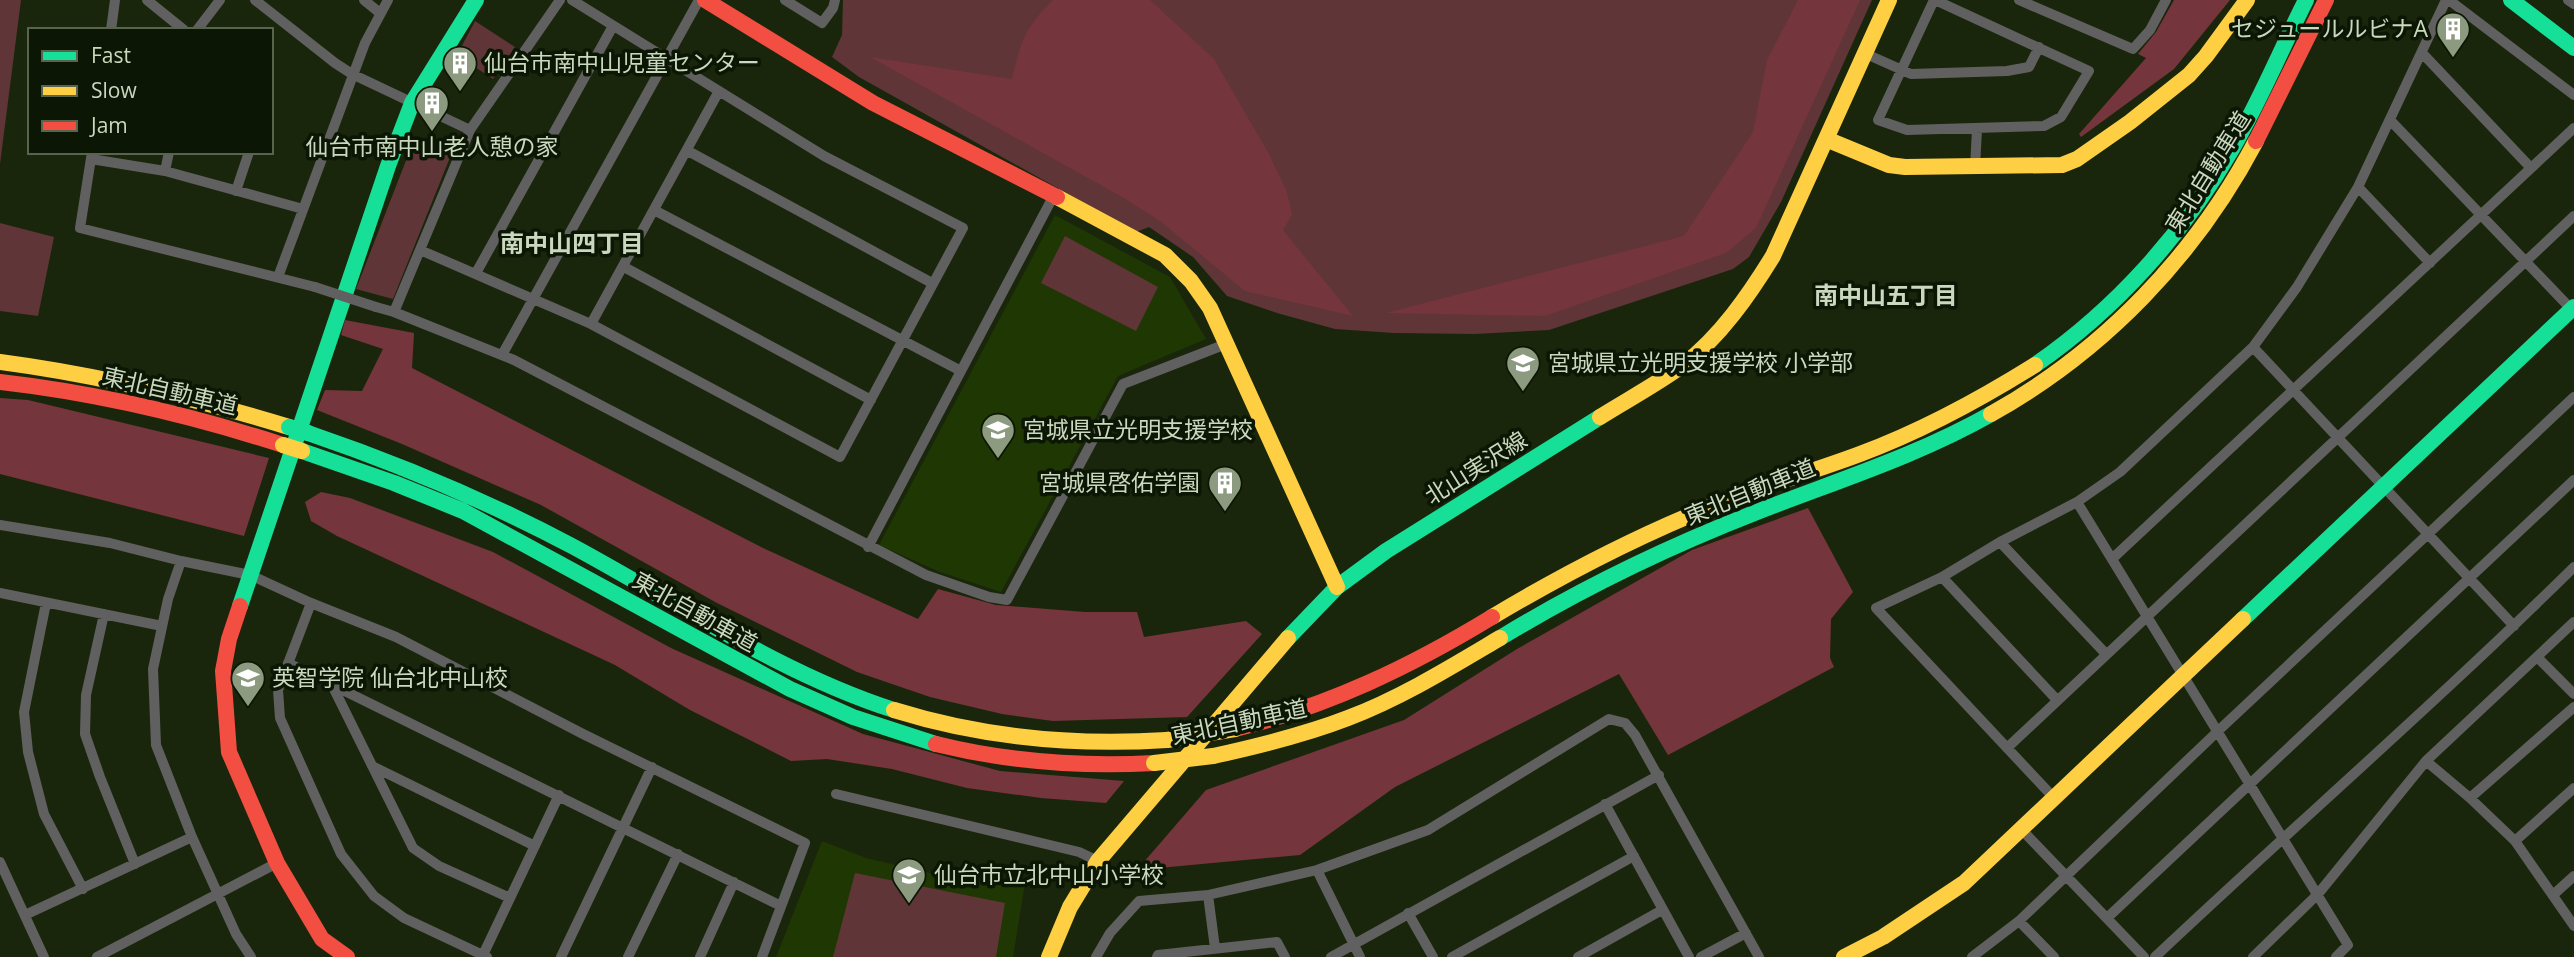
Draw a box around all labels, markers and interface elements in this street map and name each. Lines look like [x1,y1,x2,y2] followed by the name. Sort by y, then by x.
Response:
[2434,10,2472,59] building icon: セジュールルビナA
[2231,12,2428,44] place label: セジュールルビナA
[28,28,273,154] legend
[91,41,131,69] text: Fast
[441,44,479,93] building icon: 仙台市南中山児童センター
[484,46,760,78] place label: 仙台市南中山児童センター
[91,76,137,104] text: Slow
[413,84,451,133] building icon: 仙台市南中山老人憩の家
[2157,104,2257,238] street label: 東北自動車道
[89,111,128,139] text: Jam
[306,130,559,162] place label: 仙台市南中山老人憩の家
[500,226,644,259] district label: 南中山四丁目
[1814,278,1958,311] district label: 南中山五丁目
[1504,344,1542,393] school or university icon: 宮城県立光明支援学校 小学部
[1548,346,1853,378] place label: 宮城県立光明支援学校 小学部
[99,359,241,421] street label: 東北自動車道
[979,411,1017,460] school or university icon: 宮城県立光明支援学校
[1023,413,1253,445] place label: 宮城県立光明支援学校
[1418,423,1533,511] street label: 北山実沢線
[1680,450,1820,532] street label: 東北自動車道
[1206,464,1244,513] building icon: 宮城県啓佑学園
[1039,466,1200,498] place label: 宮城県啓佑学園
[627,564,764,659] street label: 東北自動車道
[229,659,267,708] school or university icon: 英智学院 仙台北中山校
[272,661,508,693] place label: 英智学院 仙台北中山校
[1168,691,1310,751] street label: 東北自動車道
[890,856,928,905] school or university icon: 仙台市立北中山小学校
[934,858,1164,890] place label: 仙台市立北中山小学校

